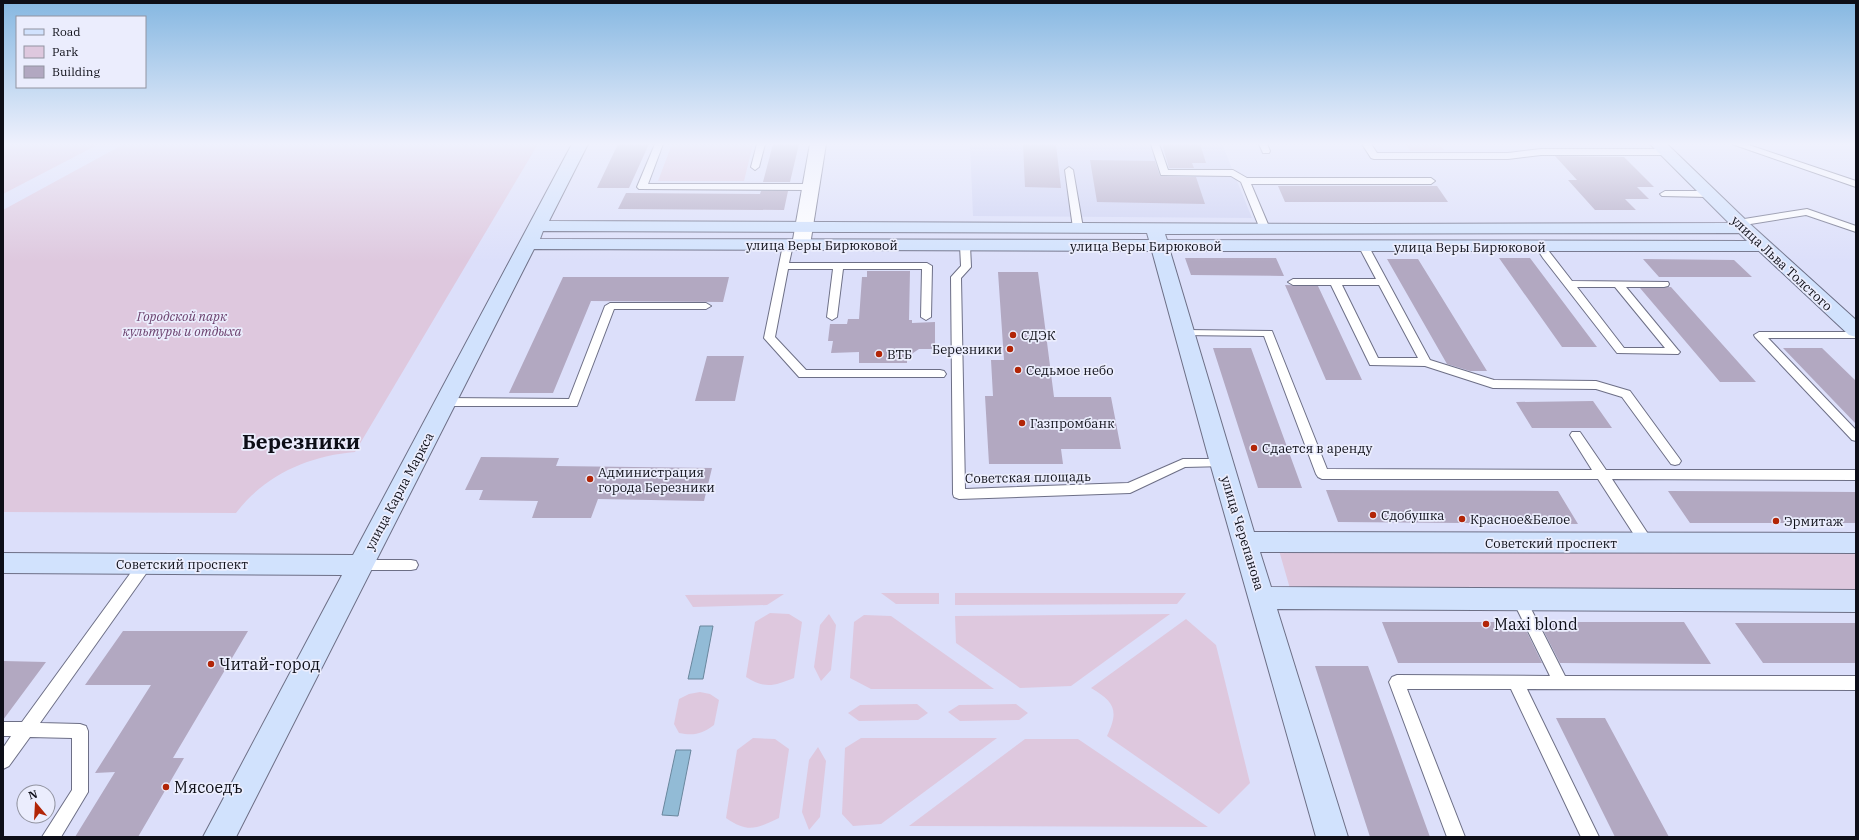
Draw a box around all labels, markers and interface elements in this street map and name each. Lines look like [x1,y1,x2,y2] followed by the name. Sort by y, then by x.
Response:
[16,16,146,88] legend
[52,24,81,39] text: Road
[52,44,78,59] text: Park
[52,64,100,79] text: Building
[1727,212,1836,315] street label: улица Льва Толстого
[746,237,898,254] street label: улица Веры Бирюковой
[1070,238,1222,255] street label: улица Веры Бирюковой
[1394,239,1546,256] street label: улица Веры Бирюковой
[123,308,241,340] park label: Городской парк культуры и отдыха
[1021,327,1056,344] place label: СДЭК
[1008,330,1018,340] marker: СДЭК
[932,341,1002,358] place label: Березники
[1005,344,1015,354] marker: Березники
[887,346,912,363] place label: ВТБ
[874,349,884,359] marker: ВТБ
[1026,362,1113,379] place label: Седьмое небо
[1013,365,1023,375] marker: Седьмое небо
[1030,415,1115,432] place label: Газпромбанк
[1017,418,1027,428] marker: Газпромбанк
[242,427,360,455] district label: Березники
[361,429,438,553] street label: улица Карла Маркса
[1262,440,1372,457] place label: Сдается в аренду
[1249,443,1259,453] marker: Сдается в аренду
[598,464,715,496] place label: Администрация города Березники
[965,468,1091,487] street label: Советская площадь
[585,474,595,484] marker: Администрация города Березники
[1217,474,1268,592] street label: улица Черепанова
[1381,507,1444,524] place label: Сдобушка
[1368,510,1378,520] marker: Сдобушка
[1470,511,1570,528] place label: Красное&Белое
[1784,513,1844,530] place label: Эрмитаж
[1457,514,1467,524] marker: Красное&Белое
[1771,516,1781,526] marker: Эрмитаж
[1485,535,1617,552] street label: Советский проспект
[116,556,248,573] street label: Советский проспект
[1494,614,1578,634] place label: Maxi blond
[1481,619,1491,629] marker: Maxi blond
[219,654,321,674] place label: Читай-город
[206,659,216,669] marker: Читай-город
[174,777,243,797] place label: Мясоедъ
[161,782,171,792] marker: Мясоедъ
[16,784,56,824] north arrow
[27,786,39,802] text: N

